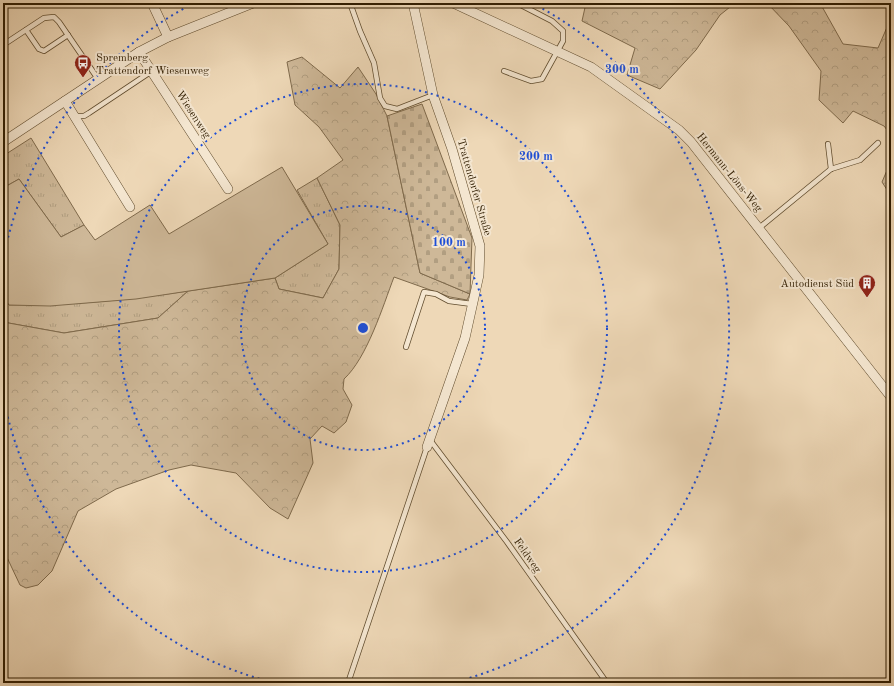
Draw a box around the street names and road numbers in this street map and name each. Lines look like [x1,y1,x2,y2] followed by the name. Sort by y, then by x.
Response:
[173,89,212,141] street label: Wiesenweg
[694,132,764,214] street label: Hermann-Löns-Weg
[454,138,493,237] street label: Trattendorfer Straße
[511,537,543,575] street label: Feldweg

